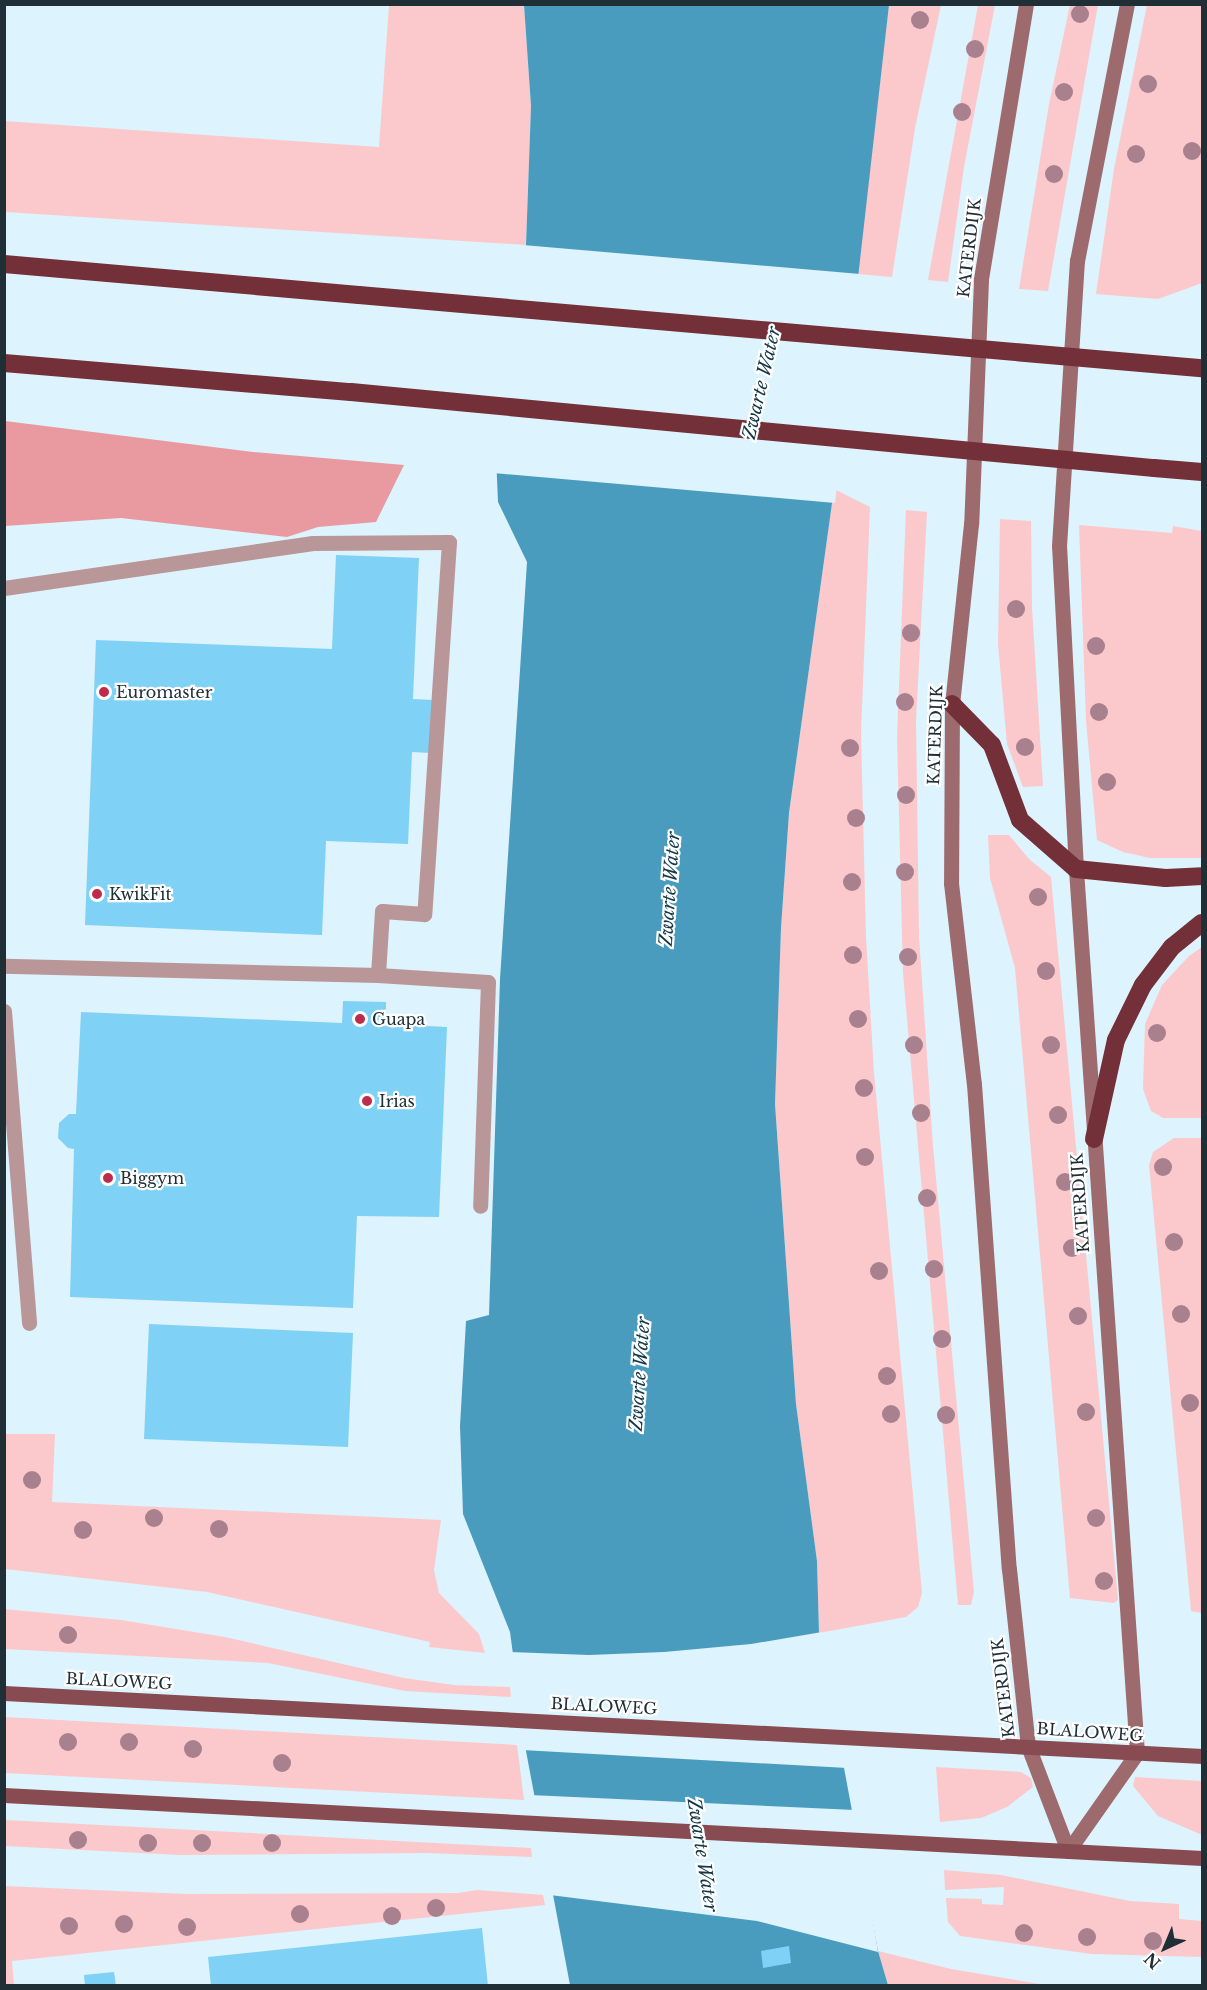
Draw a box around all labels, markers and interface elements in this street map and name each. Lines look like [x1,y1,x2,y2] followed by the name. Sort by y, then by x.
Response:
[953,197,985,299] street label: KATERDIJK
[739,325,785,441] water label: Zwarte Water
[116,682,212,702] place label: Euromaster
[97,685,111,699] marker: Euromaster
[924,685,946,785] street label: KATERDIJK
[655,831,685,947] water label: Zwarte Water
[109,884,172,904] place label: KwikFit
[90,887,104,901] marker: KwikFit
[372,1009,425,1029] place label: Guapa
[353,1012,367,1026] marker: Guapa
[379,1091,415,1111] place label: Irias
[360,1094,374,1108] marker: Irias
[1067,1152,1093,1254] street label: KATERDIJK
[120,1168,184,1188] place label: Biggym
[101,1171,115,1185] marker: Biggym
[625,1316,655,1432] water label: Zwarte Water
[987,1637,1019,1739] street label: KATERDIJK
[65,1669,173,1693] street label: BLALOWEG
[550,1694,658,1718] street label: BLALOWEG
[1036,1719,1144,1745] street label: BLALOWEG
[682,1797,722,1913] water label: Zwarte Water
[1135,1918,1195,1978] north arrow
[1140,1949,1165,1973] text: N

